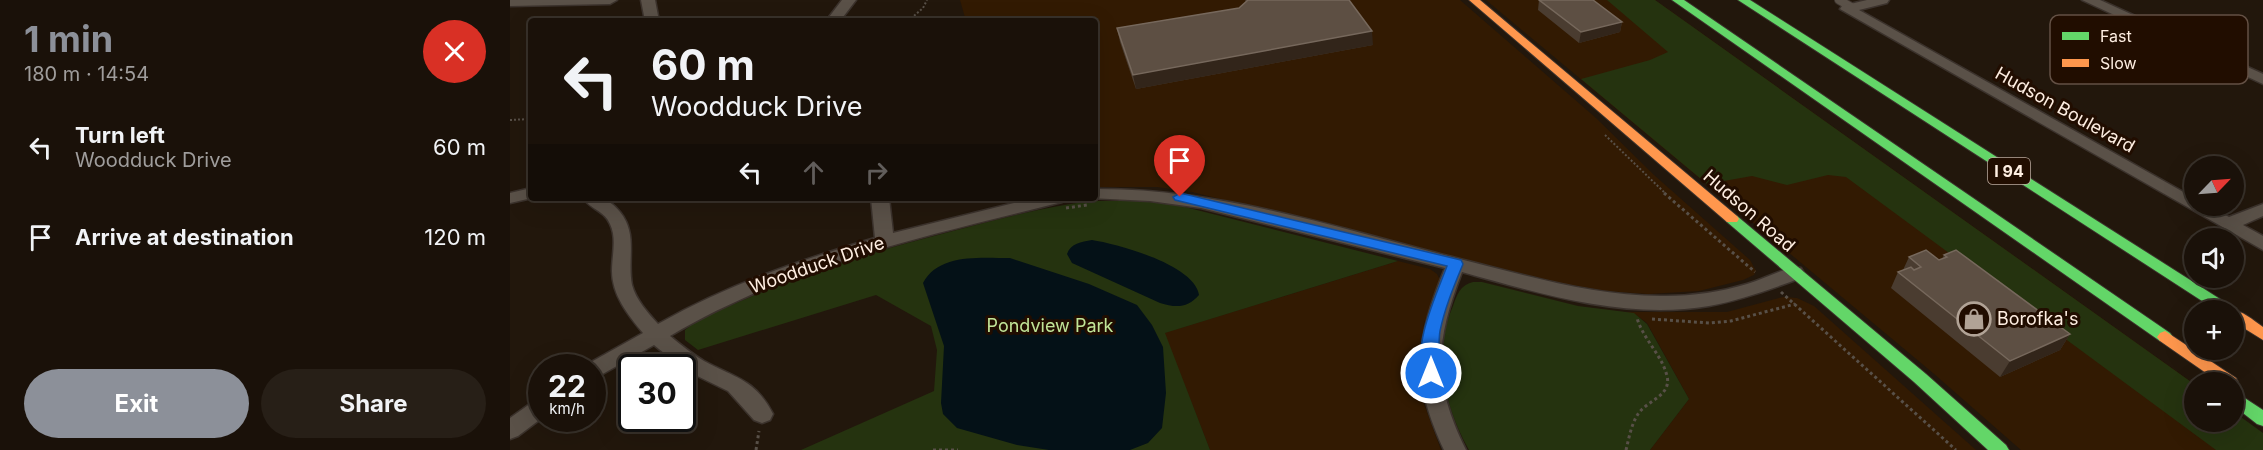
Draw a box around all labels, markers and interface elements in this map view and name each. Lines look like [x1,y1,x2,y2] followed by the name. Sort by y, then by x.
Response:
[2050,15,2248,84] legend
[24,17,113,61] text: 1 min
[423,20,486,83] button: close
[2100,26,2132,46] text: Fast
[651,39,755,90] text: 60 m
[552,42,630,120] icon: left
[2100,53,2137,73] text: Slow
[24,62,149,86] text: 180 m · 14:54
[1992,62,2139,157] street label: Hudson Boulevard
[651,90,862,123] text: Woodduck Drive
[75,122,165,148] text: Turn left
[24,131,57,164] icon: left
[433,134,486,160] text: 60 m
[1154,135,1205,197] pin
[1163,144,1196,177] icon: arrive
[75,148,232,172] text: Woodduck Drive
[734,156,767,189] icon: left
[797,156,830,189] icon: ahead
[860,156,893,189] icon: right
[2184,156,2244,216] north arrow
[2184,156,2244,432] map controls
[1988,158,2030,184] road number: I 94
[1699,165,1799,256] street label: Hudson Road
[24,221,57,254] icon: arrive
[75,224,294,250] text: Arrive at destination
[424,224,486,250] text: 120 m
[2184,228,2244,288] button: sound
[747,232,887,297] street label: Woodduck Drive
[2184,300,2244,360] button: +
[1956,301,1992,337] shop icon: Borofka's
[1997,308,2078,329] place label: Borofka's
[987,315,1114,336] park label: Pondview Park
[1399,341,1463,405] position arrow
[618,354,696,432] speed limit sign: 30
[548,368,586,404] text: 22
[24,369,249,438] button: Exit
[261,369,486,438] button: Share
[2184,372,2244,432] button: −
[549,399,585,418] text: km/h

